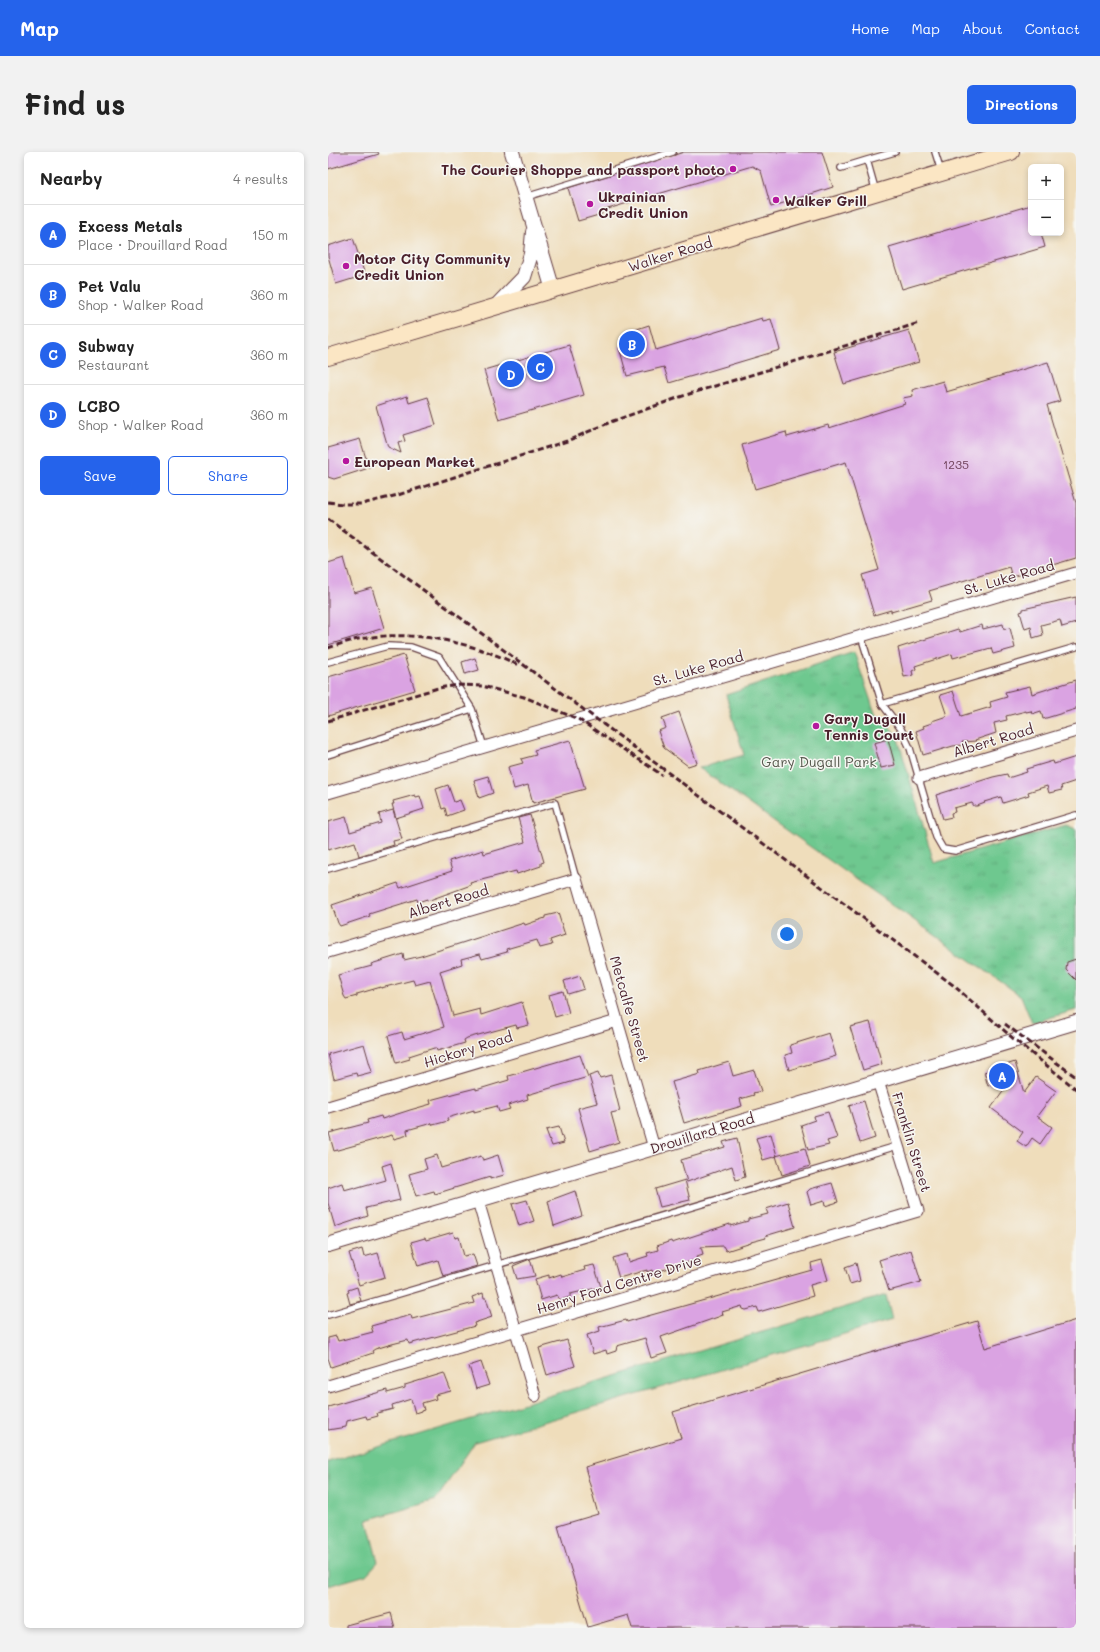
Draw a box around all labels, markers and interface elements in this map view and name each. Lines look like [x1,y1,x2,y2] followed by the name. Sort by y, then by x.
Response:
[20,16,59,41] text: Map
[851,19,889,38] text: Home
[911,19,940,38] text: Map
[962,19,1003,38] text: About
[1025,19,1080,38] text: Contact
[967,85,1076,124] button: Directions
[24,86,125,122] text: Find us
[441,160,725,179] place label: The Courier Shoppe and passport photo
[728,164,738,174] marker: The Courier Shoppe and passport photo
[1028,164,1064,236] map controls
[1028,164,1064,200] button: +
[40,167,102,189] text: Nearby
[233,170,288,187] text: 4 results
[598,187,688,222] place label: Ukrainian Credit Union
[784,191,867,210] place label: Walker Grill
[771,195,781,205] marker: Walker Grill
[585,199,595,209] marker: Ukrainian Credit Union
[1028,200,1064,236] button: −
[78,216,182,236] text: Excess Metals
[48,226,58,243] text: A
[252,226,288,243] text: 150 m
[626,232,714,276] street label: Walker Road
[78,236,227,253] text: Place · Drouillard Road
[354,249,511,284] place label: Motor City Community Credit Union
[341,261,351,271] marker: Motor City Community Credit Union
[78,276,141,296] text: Pet Valu
[49,286,57,303] text: B
[250,286,288,303] text: 360 m
[78,296,203,313] text: Shop · Walker Road
[619,329,645,359] pin: B
[78,336,134,356] text: Subway
[48,346,58,363] text: C
[250,346,288,363] text: 360 m
[527,352,553,382] pin: C
[78,356,149,373] text: Restaurant
[498,359,524,389] pin: D
[78,396,120,416] text: LCBO
[48,406,58,423] text: D
[250,406,288,423] text: 360 m
[78,416,203,433] text: Shop · Walker Road
[354,452,475,471] place label: European Market
[40,456,160,495] button: Save
[168,456,288,495] button: Share
[341,456,351,466] marker: European Market
[943,456,969,472] house number: 1235
[962,555,1056,599] street label: St. Luke Road
[651,646,745,690] street label: St. Luke Road
[824,709,914,744] place label: Gary Dugall Tennis Court
[950,719,1036,761] street label: Albert Road
[811,721,821,731] marker: Gary Dugall Tennis Court
[761,752,877,771] park label: Gary Dugall Park
[405,880,491,922] street label: Albert Road
[777,924,797,944] your location
[606,954,654,1064] street label: Metcalfe Street
[421,1026,515,1072] street label: Hickory Road
[989,1061,1015,1091] pin: A
[888,1090,936,1194] street label: Franklin Street
[648,1108,756,1158] street label: Drouillard Road
[534,1250,704,1318] street label: Henry Ford Centre Drive

